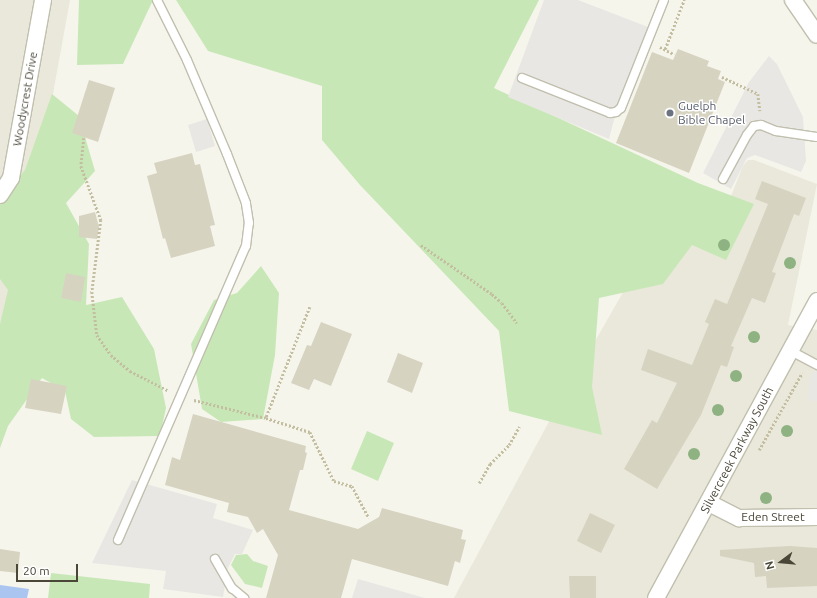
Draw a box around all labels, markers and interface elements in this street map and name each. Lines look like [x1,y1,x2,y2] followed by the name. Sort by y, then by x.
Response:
[10,51,40,147] street label: Woodycrest Drive
[678,99,745,127] place label: Guelph Bible Chapel
[665,108,675,118] marker: Guelph Bible Chapel
[698,384,776,516] street label: Silvercreek Parkway South
[741,510,805,524] street label: Eden Street
[761,542,801,582] north arrow
[18,556,80,582] scale bar
[763,560,776,571] text: N
[23,564,50,577] text: 20 m

